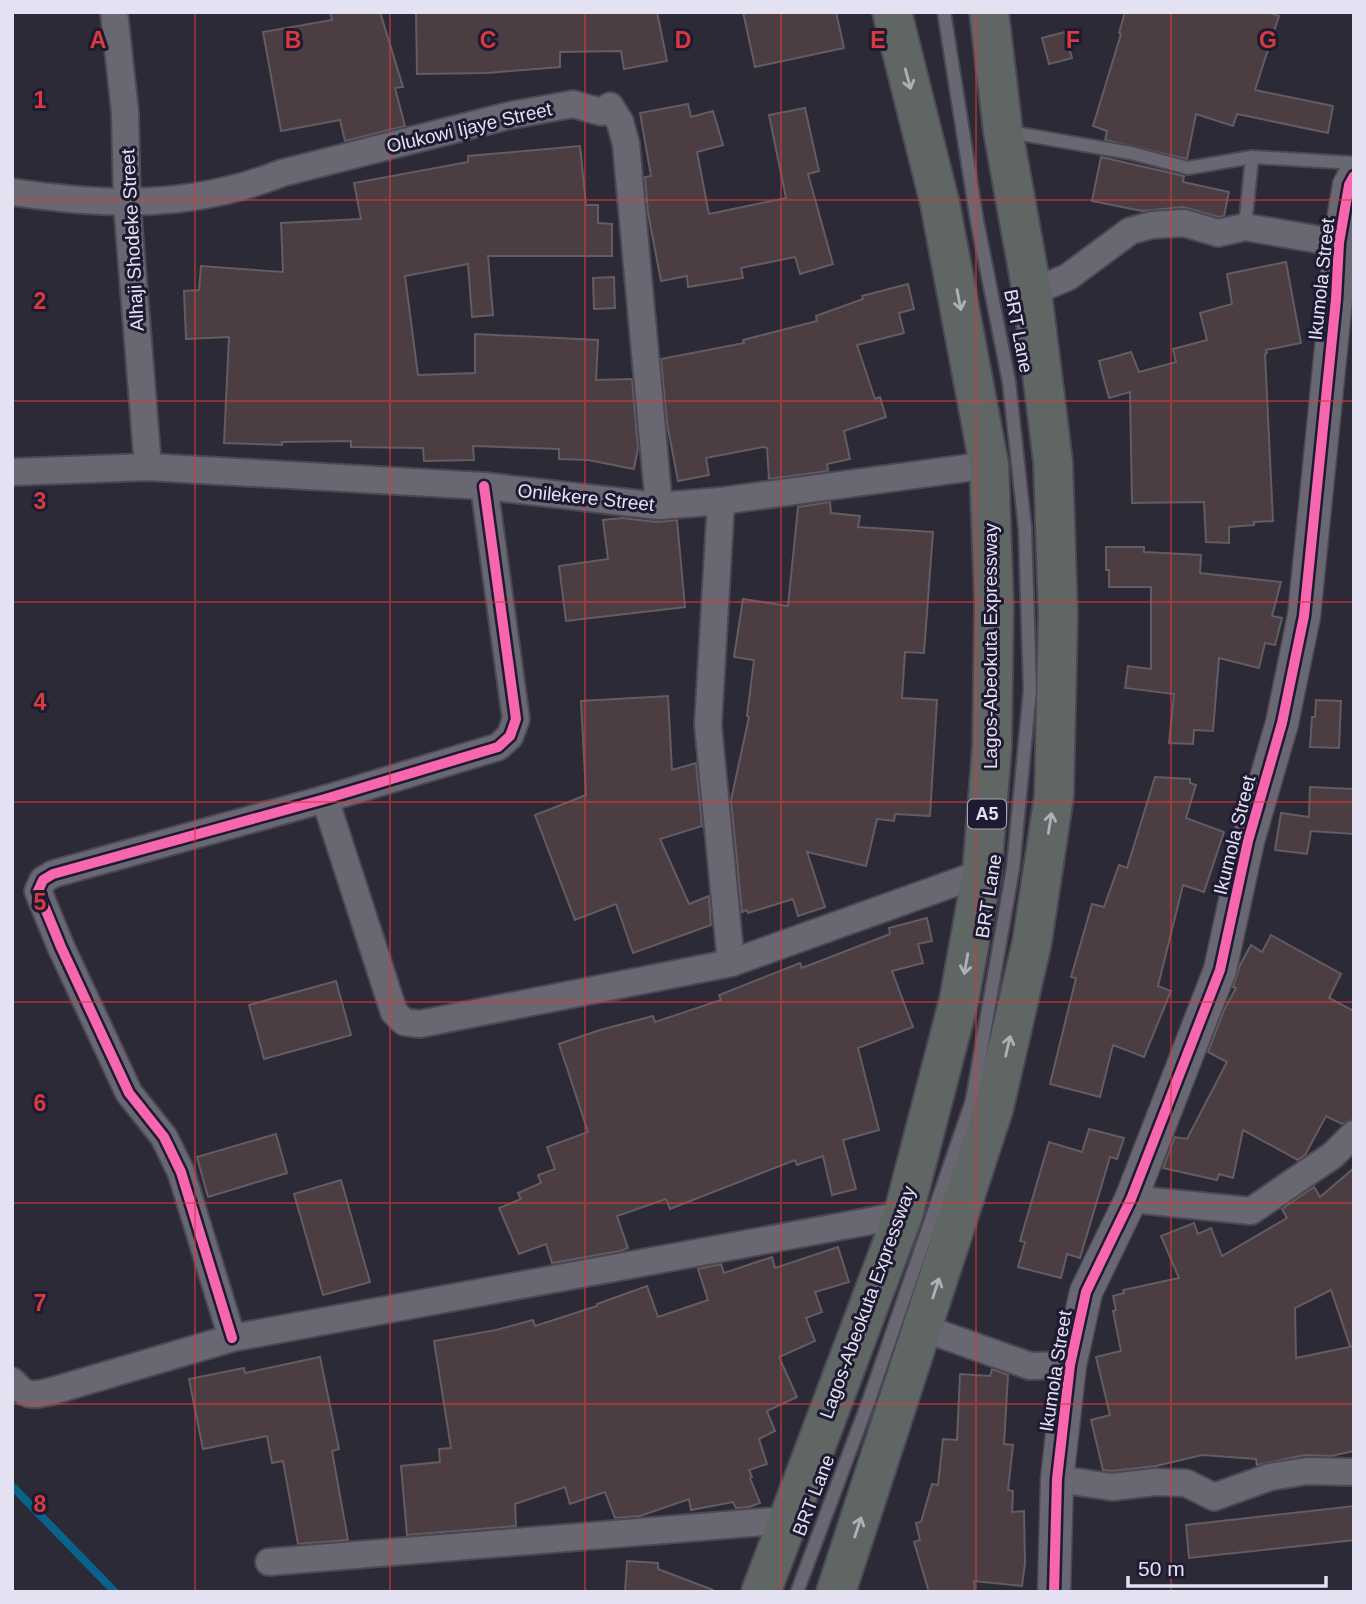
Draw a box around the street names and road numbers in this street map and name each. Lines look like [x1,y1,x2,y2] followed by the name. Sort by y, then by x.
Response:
[384,98,554,157] street label: Olukowi Ijaye Street
[117,147,148,332] street label: Alhaji Shodeke Street
[1305,216,1338,341] street label: Ikumola Street
[1000,287,1037,375] street label: BRT Lane
[517,480,656,515] street label: Onilekere Street
[980,522,1001,769] street label: Lagos-Abeokuta Expressway
[1209,772,1260,897] street label: Ikumola Street
[968,800,1006,828] road number: A5
[971,853,1006,940] street label: BRT Lane
[816,1182,920,1421] street label: Lagos-Abeokuta Expressway
[1036,1308,1076,1433] street label: Ikumola Street
[788,1452,838,1539] street label: BRT Lane

